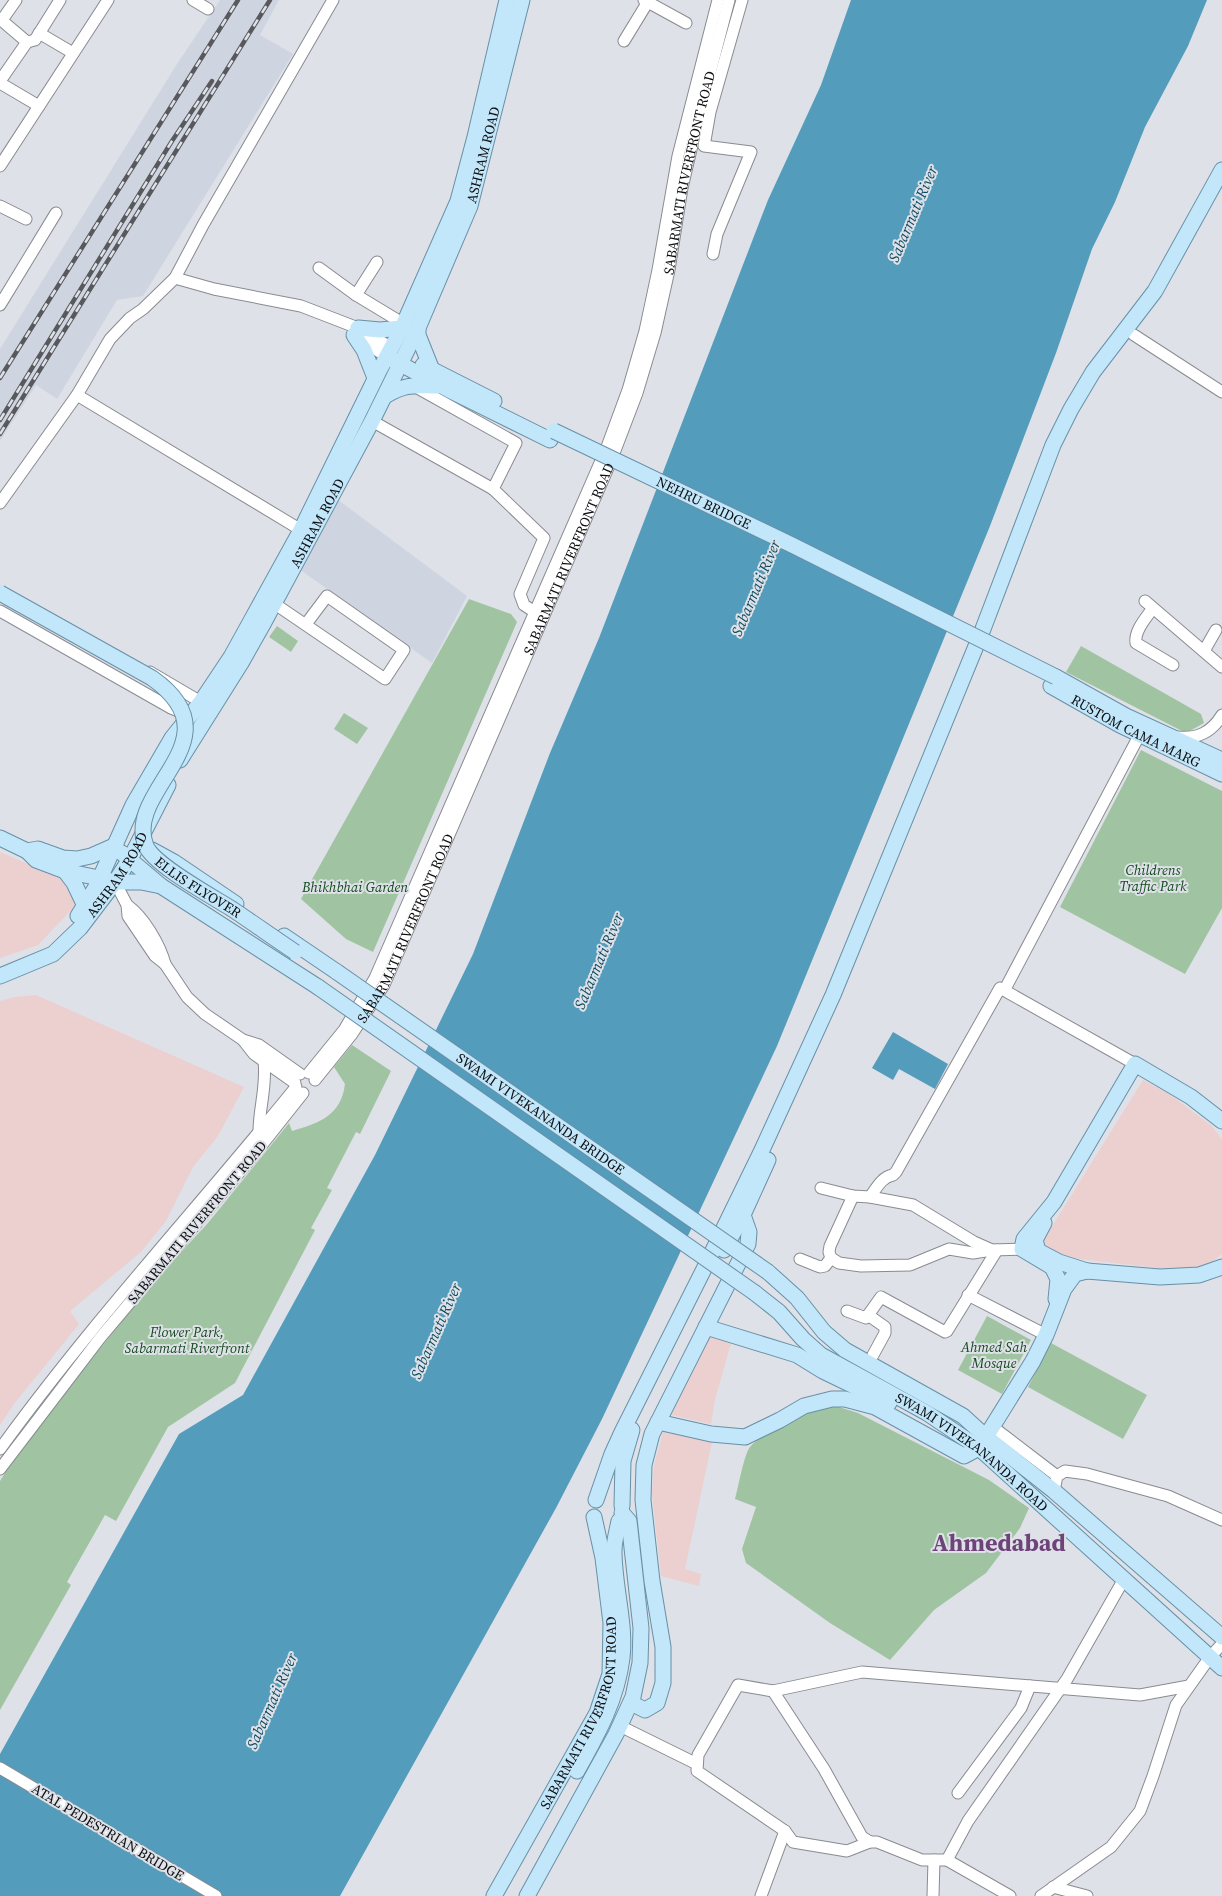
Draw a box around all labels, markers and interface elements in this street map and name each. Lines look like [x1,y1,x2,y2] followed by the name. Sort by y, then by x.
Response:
[658,69,720,276] street label: SABARMATI RIVERFRONT ROAD
[461,104,505,205] street label: ASHRAM ROAD
[883,161,943,265] water label: Sabarmati River
[518,460,619,658] street label: SABARMATI RIVERFRONT ROAD
[653,472,754,534] street label: NEHRU BRIDGE
[285,475,349,571] street label: ASHRAM ROAD
[726,535,786,639] water label: Sabarmati River
[1067,689,1204,772] street label: RUSTOM CAMA MARG
[82,828,152,922] street label: ASHRAM ROAD
[352,830,458,1027] street label: SABARMATI RIVERFRONT ROAD
[150,852,245,923] street label: ELLIS FLYOVER
[1119,860,1187,896] park label: Childrens Traffic Park
[301,877,408,897] park label: Bhikhbhai Garden
[569,908,629,1012] water label: Sabarmati River
[452,1048,629,1179] street label: SWAMI VIVEKANANDA BRIDGE
[123,1136,271,1308] street label: SABARMATI RIVERFRONT ROAD
[405,1279,466,1382] water label: Sabarmati River
[125,1322,251,1358] park label: Flower Park, Sabarmati Riverfront
[960,1337,1027,1373] park label: Ahmed Sah Mosque
[892,1388,1053,1516] street label: SWAMI VIVEKANANDA ROAD
[932,1526,1066,1559] district label: Ahmedabad
[535,1615,621,1813] street label: SABARMATI RIVERFRONT ROAD
[241,1649,302,1752] water label: Sabarmati River
[28,1779,188,1885] street label: ATAL PEDESTRIAN BRIDGE

